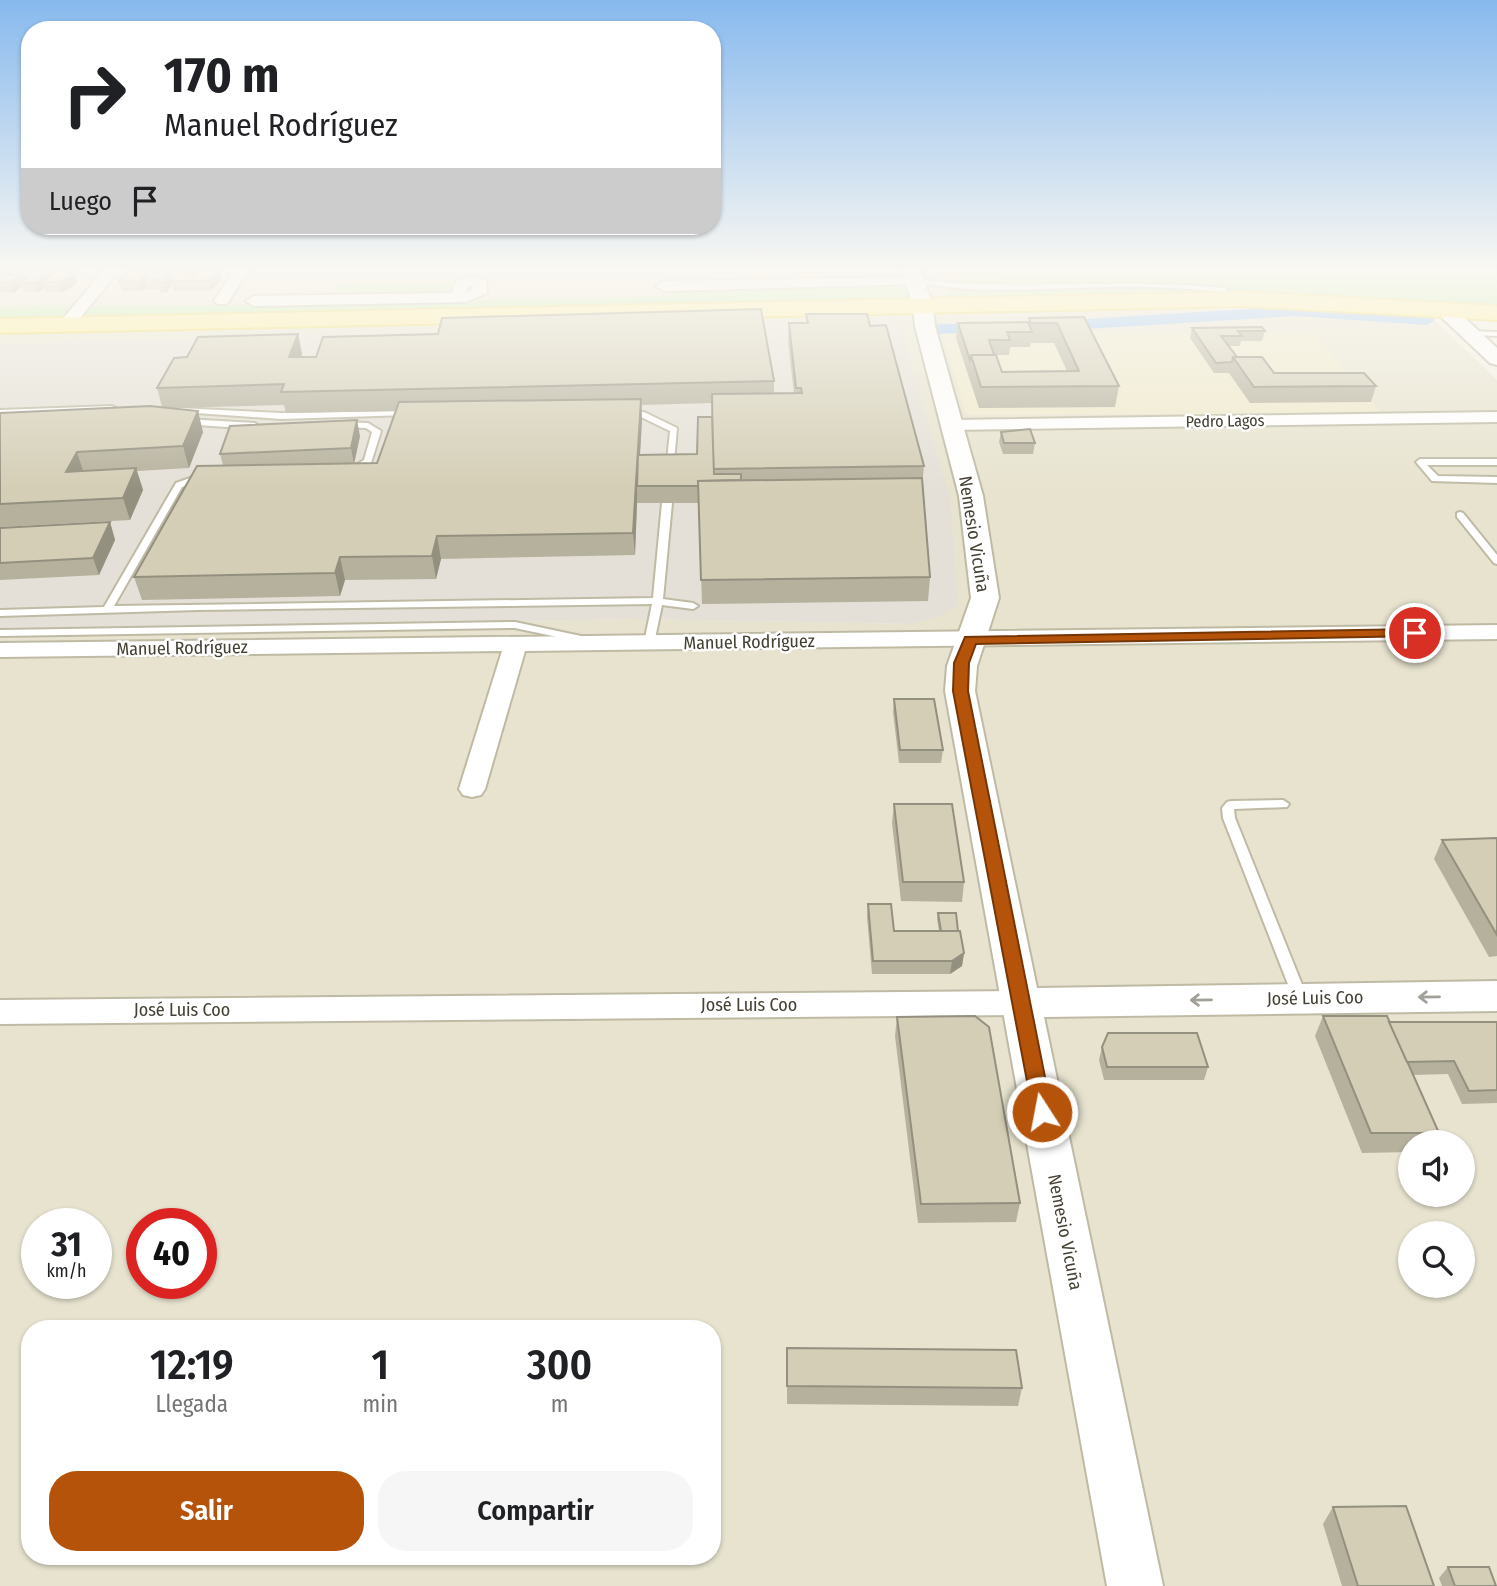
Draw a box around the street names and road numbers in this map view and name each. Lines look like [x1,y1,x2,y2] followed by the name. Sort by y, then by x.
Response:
[1185,411,1265,431] street label: Pedro Lagos
[954,474,994,594] street label: Nemesio Vicuña
[683,630,815,654] street label: Manuel Rodríguez
[116,636,248,660] street label: Manuel Rodríguez
[1267,986,1363,1010] street label: José Luis Coo
[701,994,797,1016] street label: José Luis Coo
[134,999,230,1021] street label: José Luis Coo
[1043,1172,1087,1292] street label: Nemesio Vicuña

